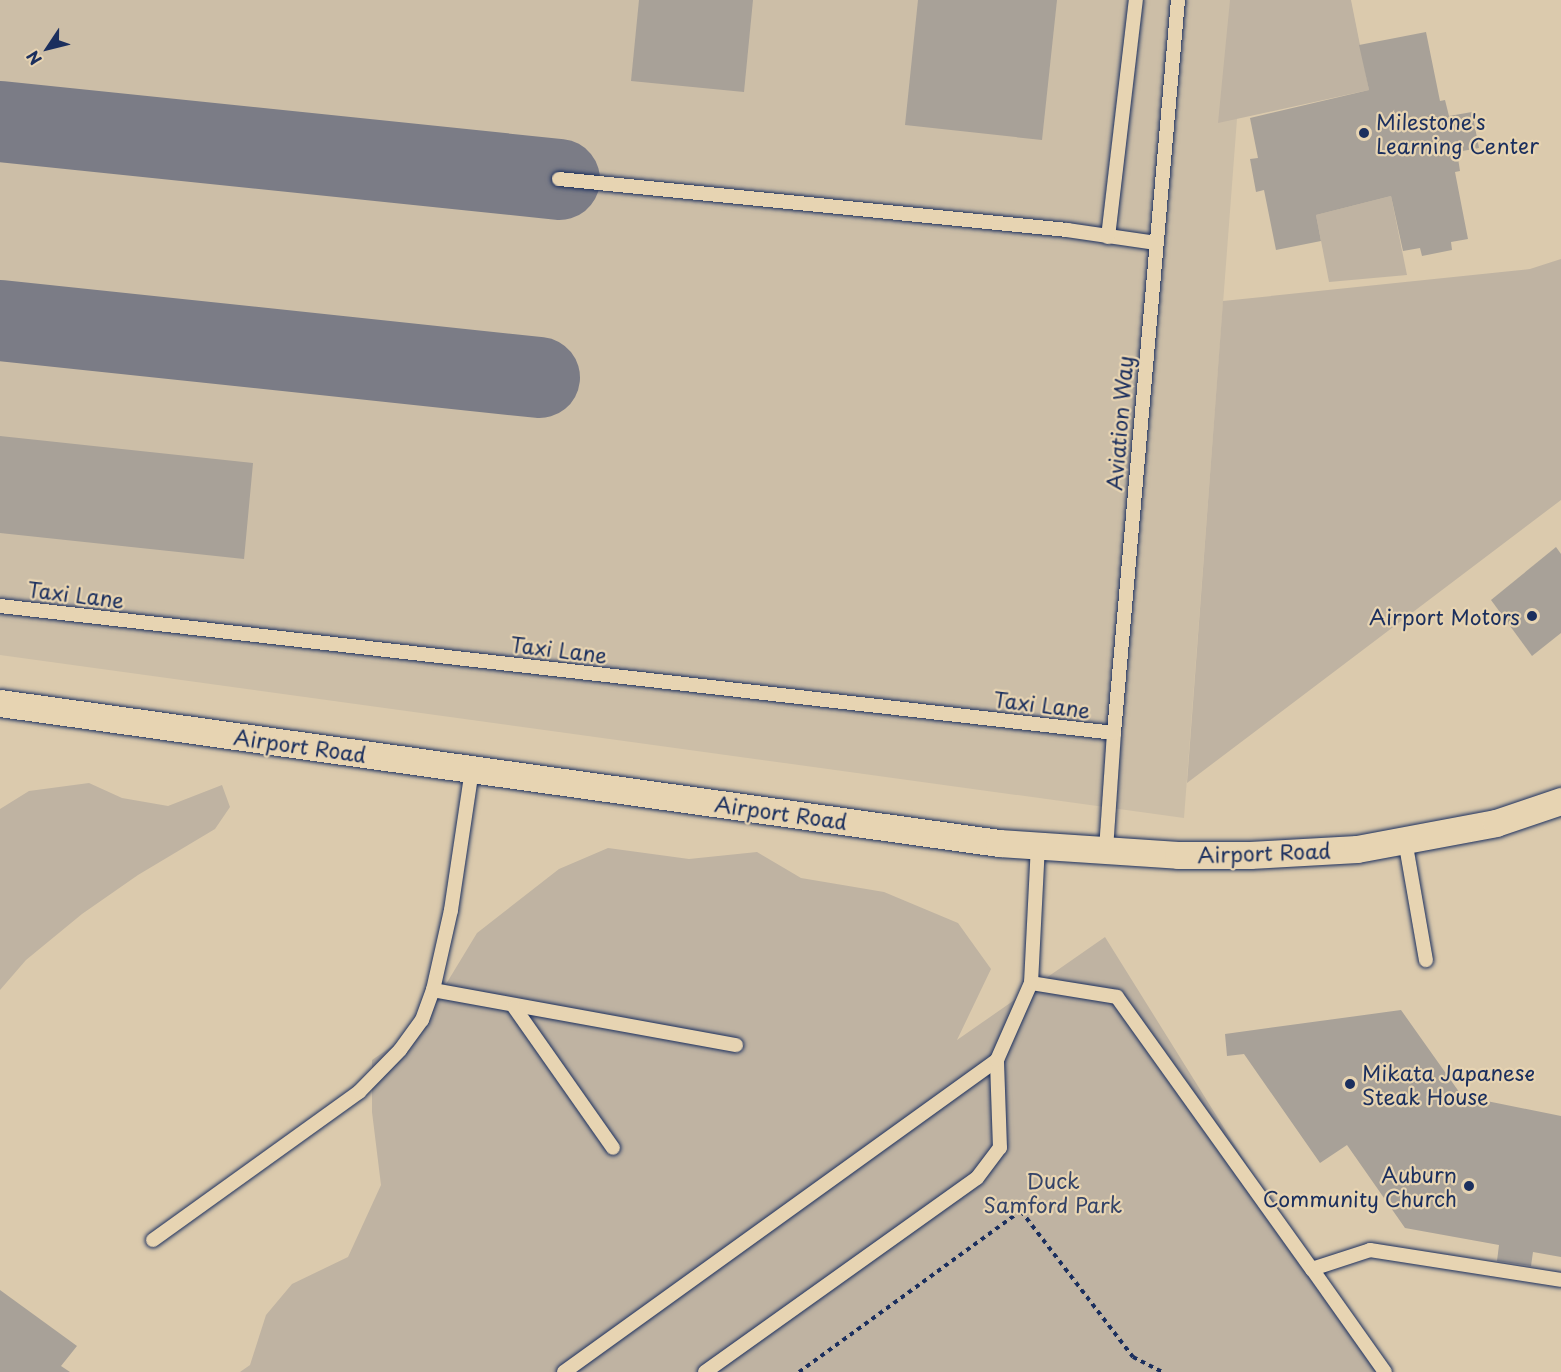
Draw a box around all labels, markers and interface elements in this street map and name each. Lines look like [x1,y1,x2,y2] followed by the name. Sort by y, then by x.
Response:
[18,18,78,78] north arrow
[20,46,47,70] text: N
[1376,108,1539,158] place label: Milestone's Learning Center
[1357,126,1371,140] marker: Milestone's Learning Center
[1101,355,1137,491] street label: Aviation Way
[26,576,126,612] street label: Taxi Lane
[1367,603,1520,629] place label: Airport Motors
[1525,609,1539,623] marker: Airport Motors
[509,631,609,667] street label: Taxi Lane
[992,686,1092,722] street label: Taxi Lane
[232,723,368,767] street label: Airport Road
[713,790,849,834] street label: Airport Road
[1197,837,1331,867] street label: Airport Road
[1362,1059,1537,1109] place label: Mikata Japanese Steak House
[1343,1077,1357,1091] marker: Mikata Japanese Steak House
[1261,1161,1457,1211] place label: Auburn Community Church
[983,1167,1123,1217] park label: Duck Samford Park
[1462,1179,1476,1193] marker: Auburn Community Church

